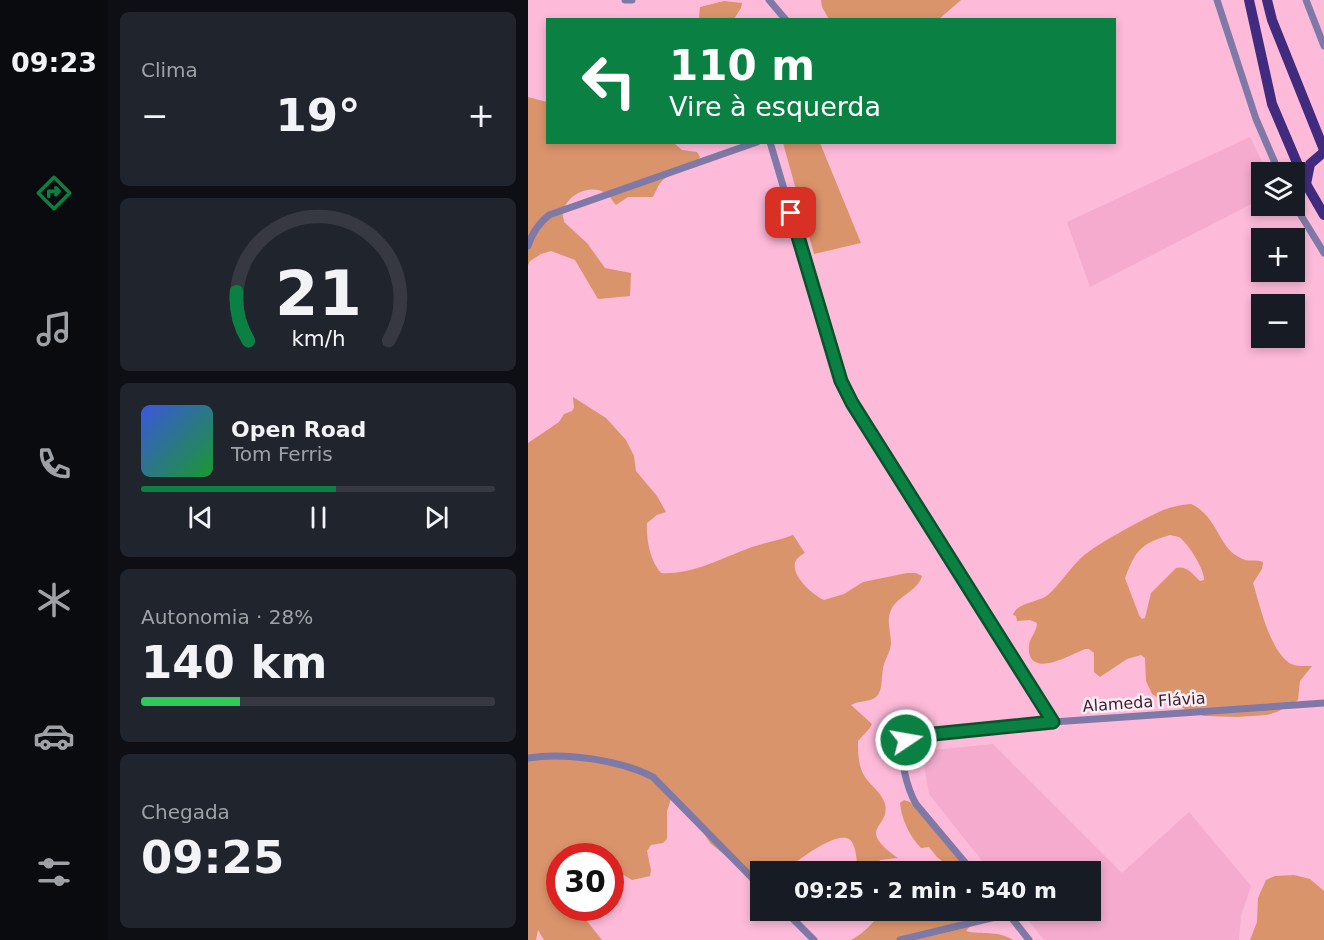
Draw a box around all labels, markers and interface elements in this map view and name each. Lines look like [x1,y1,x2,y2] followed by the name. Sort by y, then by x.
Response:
[669,41,815,90] text: 110 m
[570,42,648,120] icon: left
[11,47,97,78] text: 09:23
[141,58,198,82] text: Clima
[275,89,361,142] text: 19°
[669,91,881,122] text: Vire à esquerda
[141,96,169,135] text: −
[467,96,495,135] text: +
[1251,162,1305,348] map controls
[1251,162,1305,216] button: layers
[33,172,75,214] icon: directions
[765,187,816,238] pin
[774,196,807,229] icon: arrive
[1251,228,1305,282] button: +
[275,258,361,331] text: 21
[1251,294,1305,348] button: −
[33,308,75,350] icon: music
[291,327,345,352] text: km/h
[231,417,366,442] text: Open Road
[231,442,333,466] text: Tom Ferris
[33,443,75,485] icon: phone
[184,501,217,534] icon: previous
[302,501,335,534] icon: pause
[420,501,453,534] icon: next
[33,579,75,621] icon: climate
[141,605,313,629] text: Autonomia · 28%
[141,636,327,689] text: 140 km
[1082,688,1206,716] street label: Alameda Flávia
[874,708,938,772] position arrow
[33,715,75,757] icon: car
[141,800,230,824] text: Chegada
[141,831,284,884] text: 09:25
[546,843,624,921] speed limit sign: 30
[33,851,75,893] icon: filters
[794,878,1057,903] text: 09:25 · 2 min · 540 m

